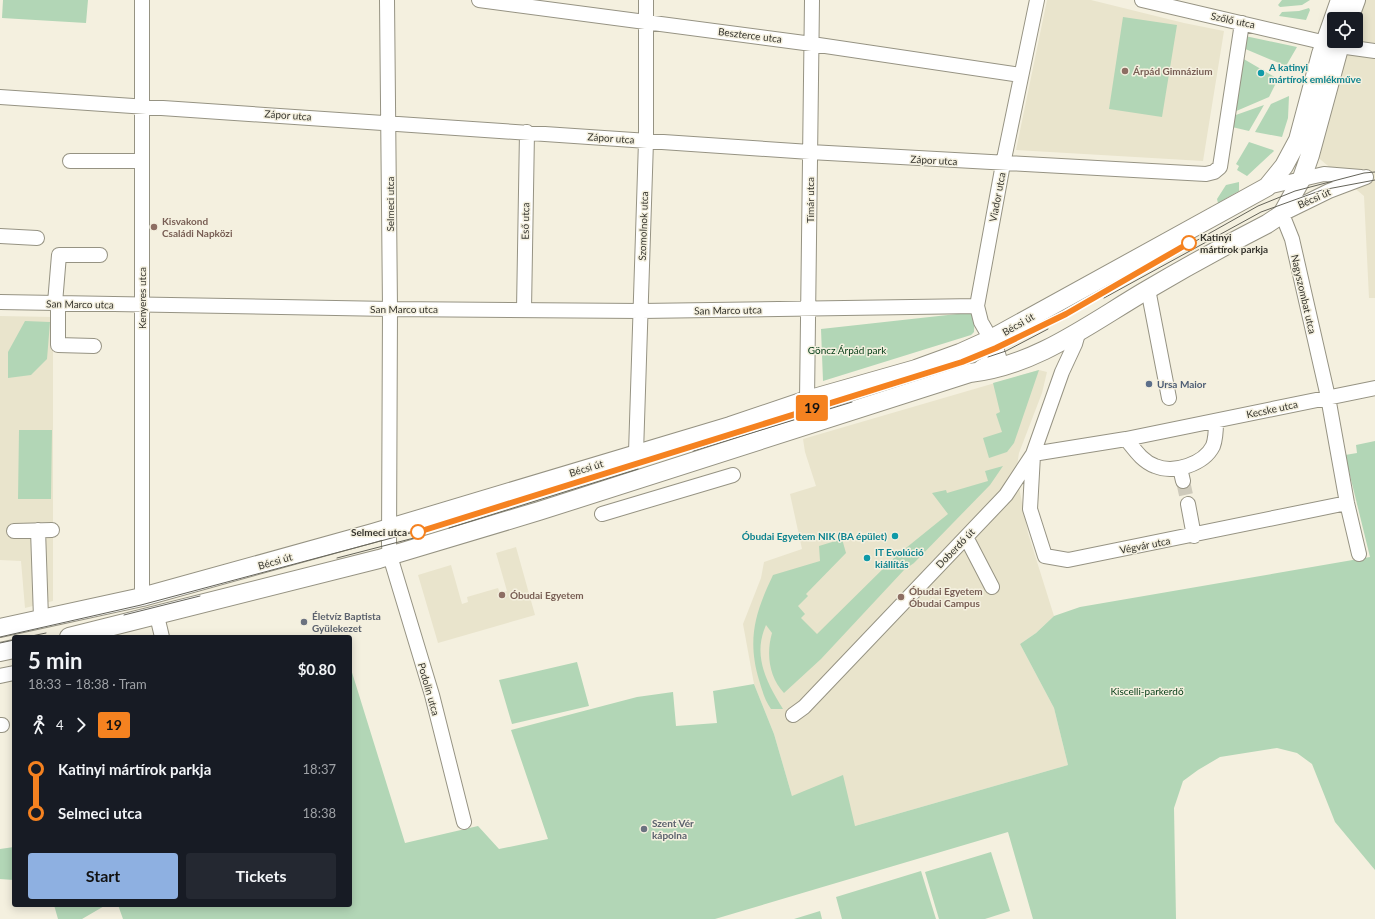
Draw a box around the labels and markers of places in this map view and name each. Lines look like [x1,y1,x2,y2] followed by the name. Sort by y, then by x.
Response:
[1268,61,1362,85] place label: A katinyi mártírok emlékműve
[1132,65,1213,77] place label: Árpád Gimnázium
[1120,66,1130,76] marker: Árpád Gimnázium
[1256,68,1266,78] marker: A katinyi mártírok emlékműve
[162,215,233,239] place label: Kisvakond Családi Napközi
[149,222,159,232] marker: Kisvakond Családi Napközi
[1200,231,1268,255] place label: Katinyi mártírok parkja
[1181,235,1197,251] marker: Katinyi mártírok parkja
[1157,378,1207,390] place label: Ursa Maior
[1144,379,1154,389] marker: Ursa Maior
[410,524,426,540] marker: Selmeci utca
[351,526,407,538] place label: Selmeci utca
[742,530,887,542] place label: Óbudai Egyetem NIK (BA épület)
[890,531,900,541] marker: Óbudai Egyetem NIK (BA épület)
[875,546,924,570] place label: IT Evolúció kiállítás
[862,553,872,563] marker: IT Evolúció kiállítás
[909,585,983,609] place label: Óbudai Egyetem Óbudai Campus
[510,589,584,601] place label: Óbudai Egyetem
[497,590,507,600] marker: Óbudai Egyetem
[896,592,906,602] marker: Óbudai Egyetem Óbudai Campus
[312,610,381,634] place label: Életvíz Baptista Gyülekezet
[299,617,309,627] marker: Életvíz Baptista Gyülekezet
[652,817,694,841] place label: Szent Vér kápolna
[639,824,649,834] marker: Szent Vér kápolna

